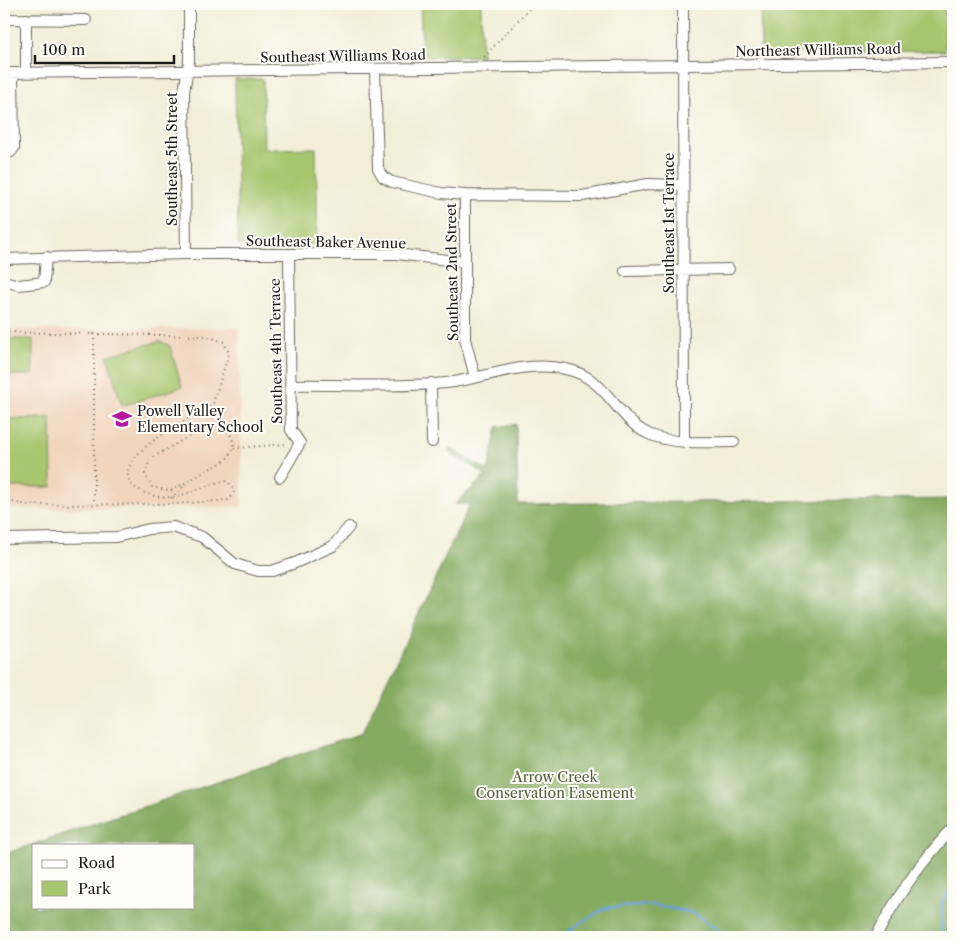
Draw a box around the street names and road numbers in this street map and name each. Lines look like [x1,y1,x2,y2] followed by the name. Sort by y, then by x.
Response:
[735,40,902,60] street label: Northeast Williams Road
[260,46,426,66] street label: Southeast Williams Road
[163,92,181,226] street label: Southeast 5th Street
[660,152,678,293] street label: Southeast 1st Terrace
[442,203,462,341] street label: Southeast 2nd Street
[246,232,406,252] street label: Southeast Baker Avenue
[266,278,286,424] street label: Southeast 4th Terrace

